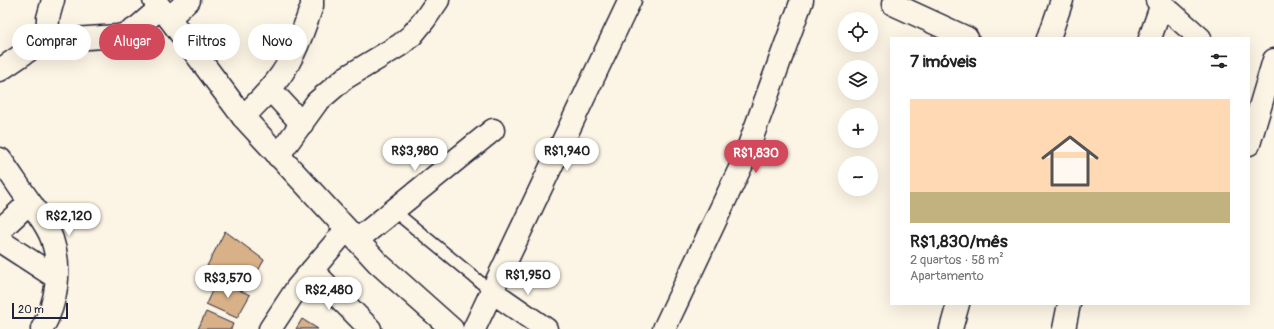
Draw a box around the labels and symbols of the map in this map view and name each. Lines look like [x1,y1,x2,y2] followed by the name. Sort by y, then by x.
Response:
[378,138,452,172] pin: R$3,980
[530,138,604,172] pin: R$1,940
[719,140,793,174] pin: R$1,830
[32,203,106,237] pin: R$2,120
[491,262,565,296] pin: R$1,950
[191,265,265,299] pin: R$3,570
[292,277,366,311] pin: R$2,480
[12,301,68,320] scale bar

